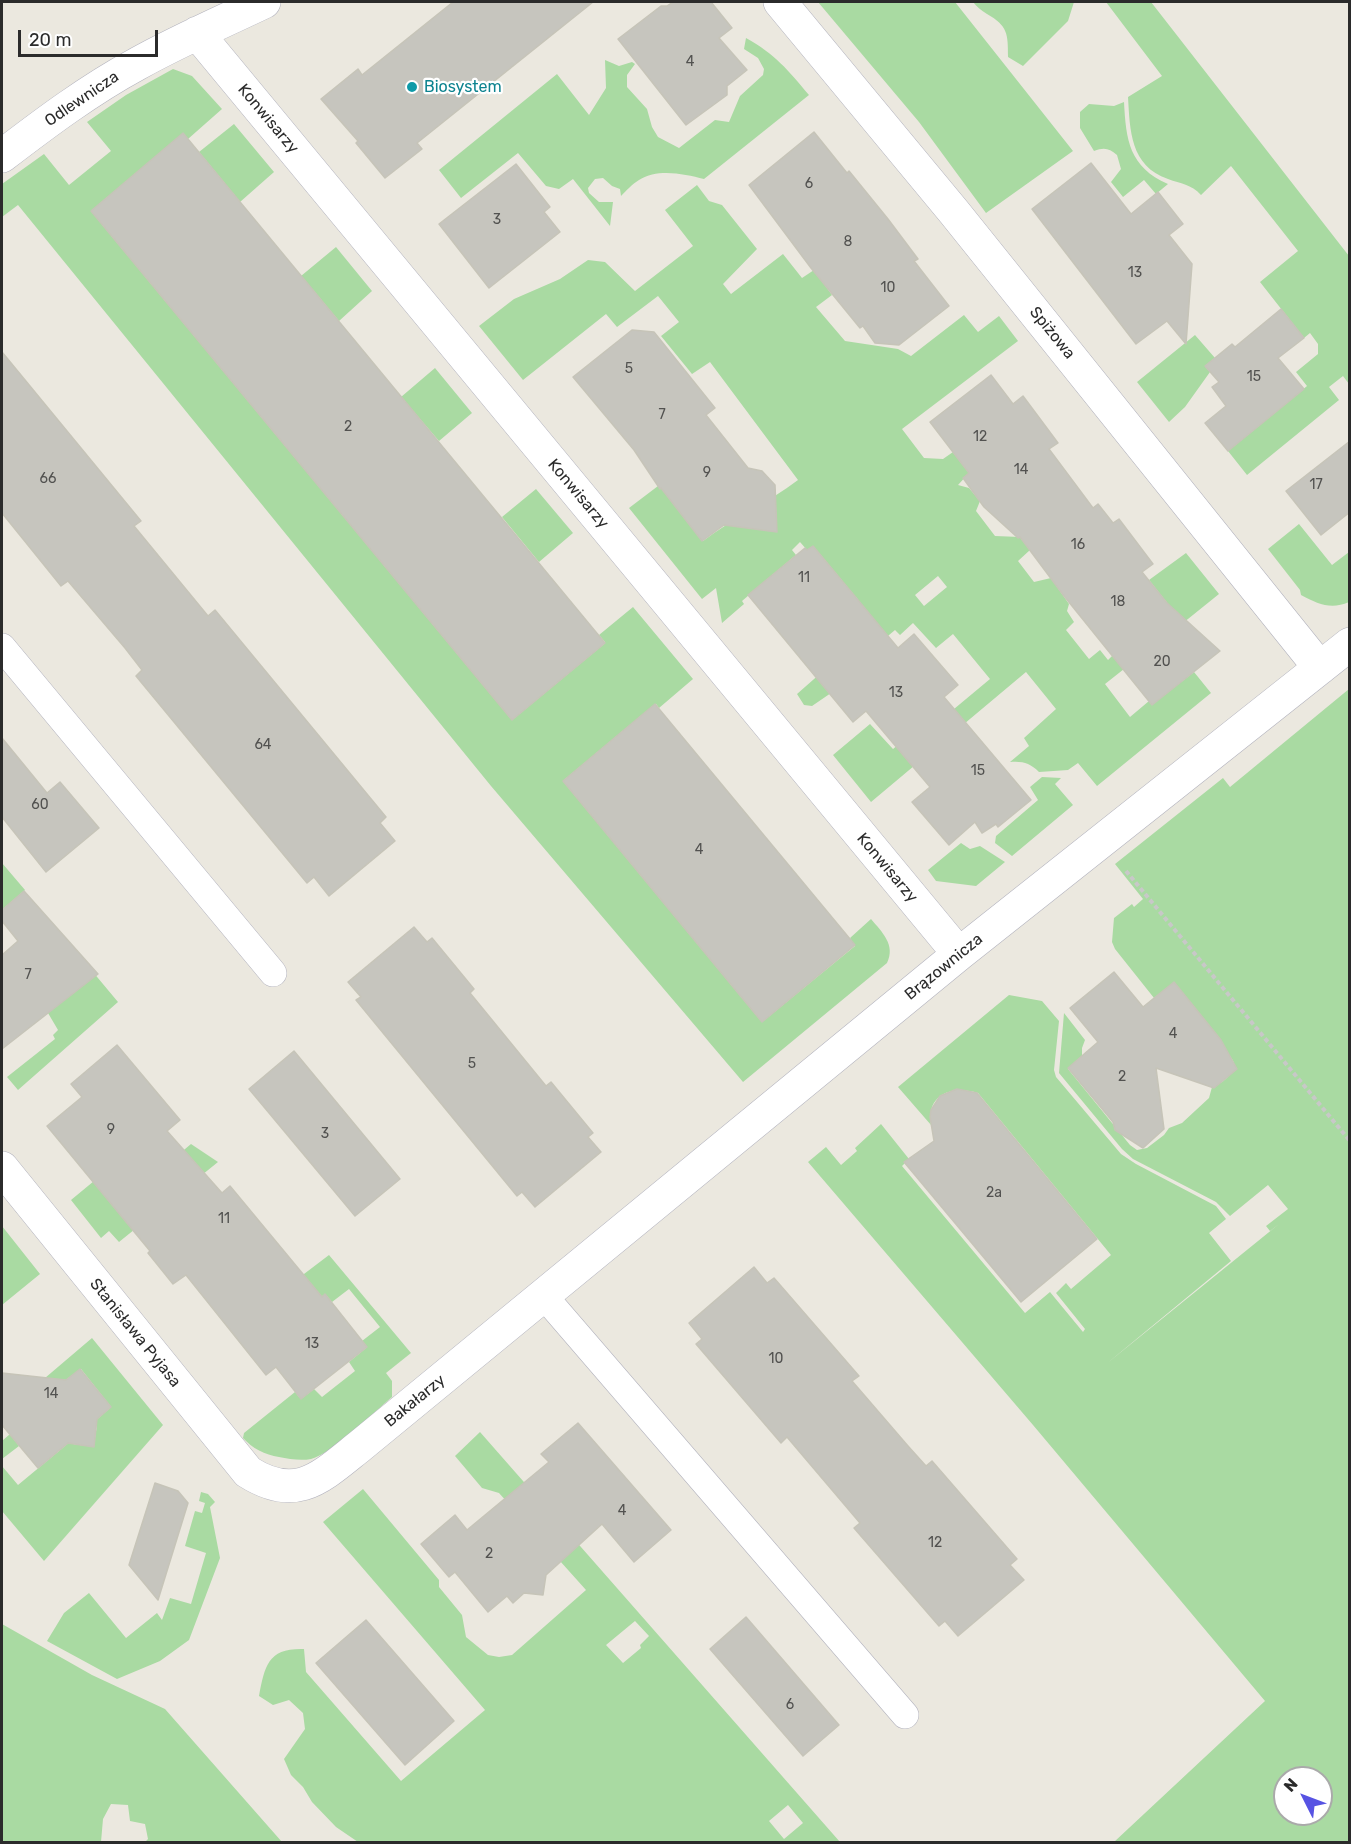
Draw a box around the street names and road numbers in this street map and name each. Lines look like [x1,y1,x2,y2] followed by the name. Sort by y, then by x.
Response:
[41,67,123,131] street label: Odlewnicza
[233,80,303,158] street label: Konwisarzy
[1025,303,1079,363] street label: Spiżowa
[543,455,613,533] street label: Konwisarzy
[852,829,922,907] street label: Konwisarzy
[901,930,987,1004] street label: Brązownicza
[85,1275,185,1391] street label: Stanisława Pyjasa
[381,1371,449,1431] street label: Bakałarzy

